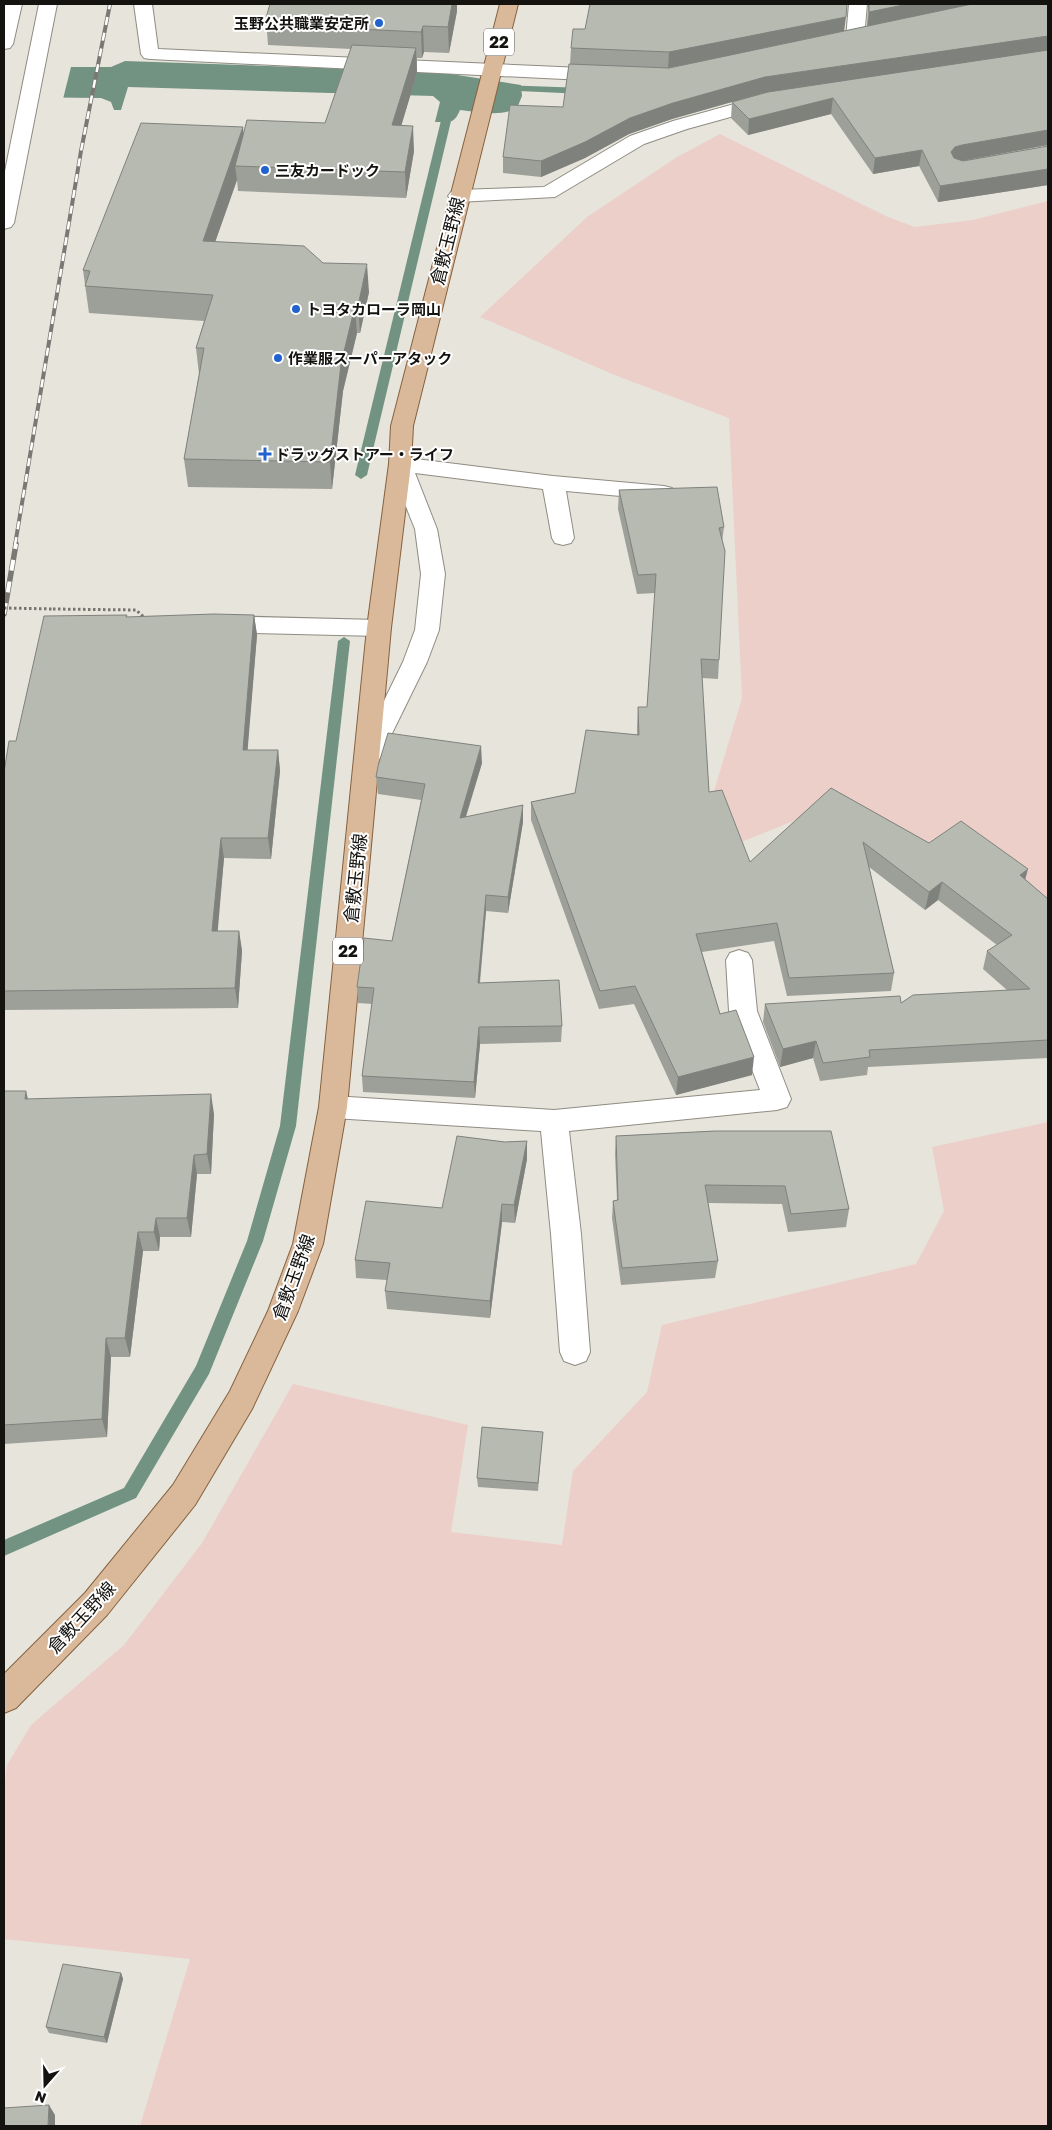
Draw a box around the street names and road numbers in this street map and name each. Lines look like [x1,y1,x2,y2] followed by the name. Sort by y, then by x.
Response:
[484,28,514,56] road number: 22
[425,195,469,287] street label: 倉敷玉野線
[339,832,371,924] street label: 倉敷玉野線
[333,938,363,964] road number: 22
[267,1231,319,1323] street label: 倉敷玉野線
[42,1577,120,1657] street label: 倉敷玉野線

